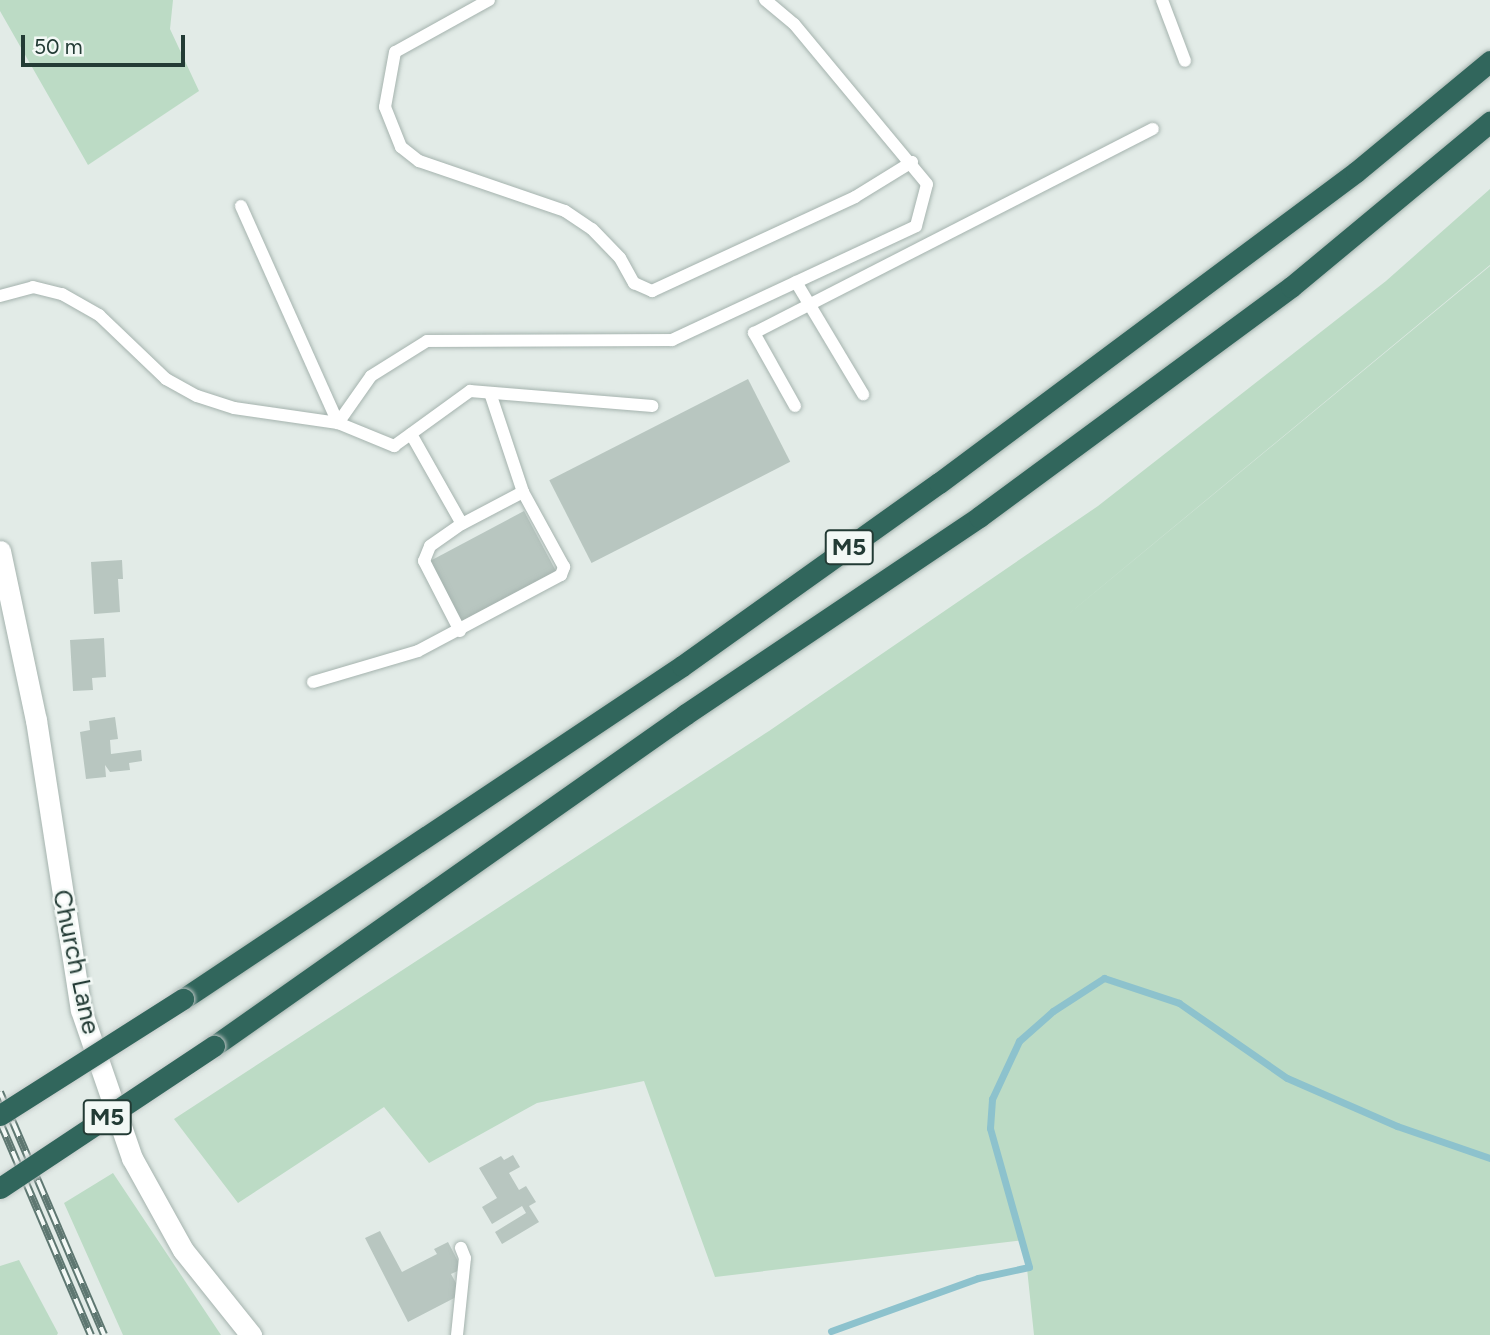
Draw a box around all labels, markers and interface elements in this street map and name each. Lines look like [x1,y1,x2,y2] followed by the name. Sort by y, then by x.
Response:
[24,21,189,65] scale bar
[34,34,83,59] text: 50 m
[824,526,874,568] road number: M5
[45,887,107,1037] street label: Church Lane
[82,1097,132,1138] road number: M5

